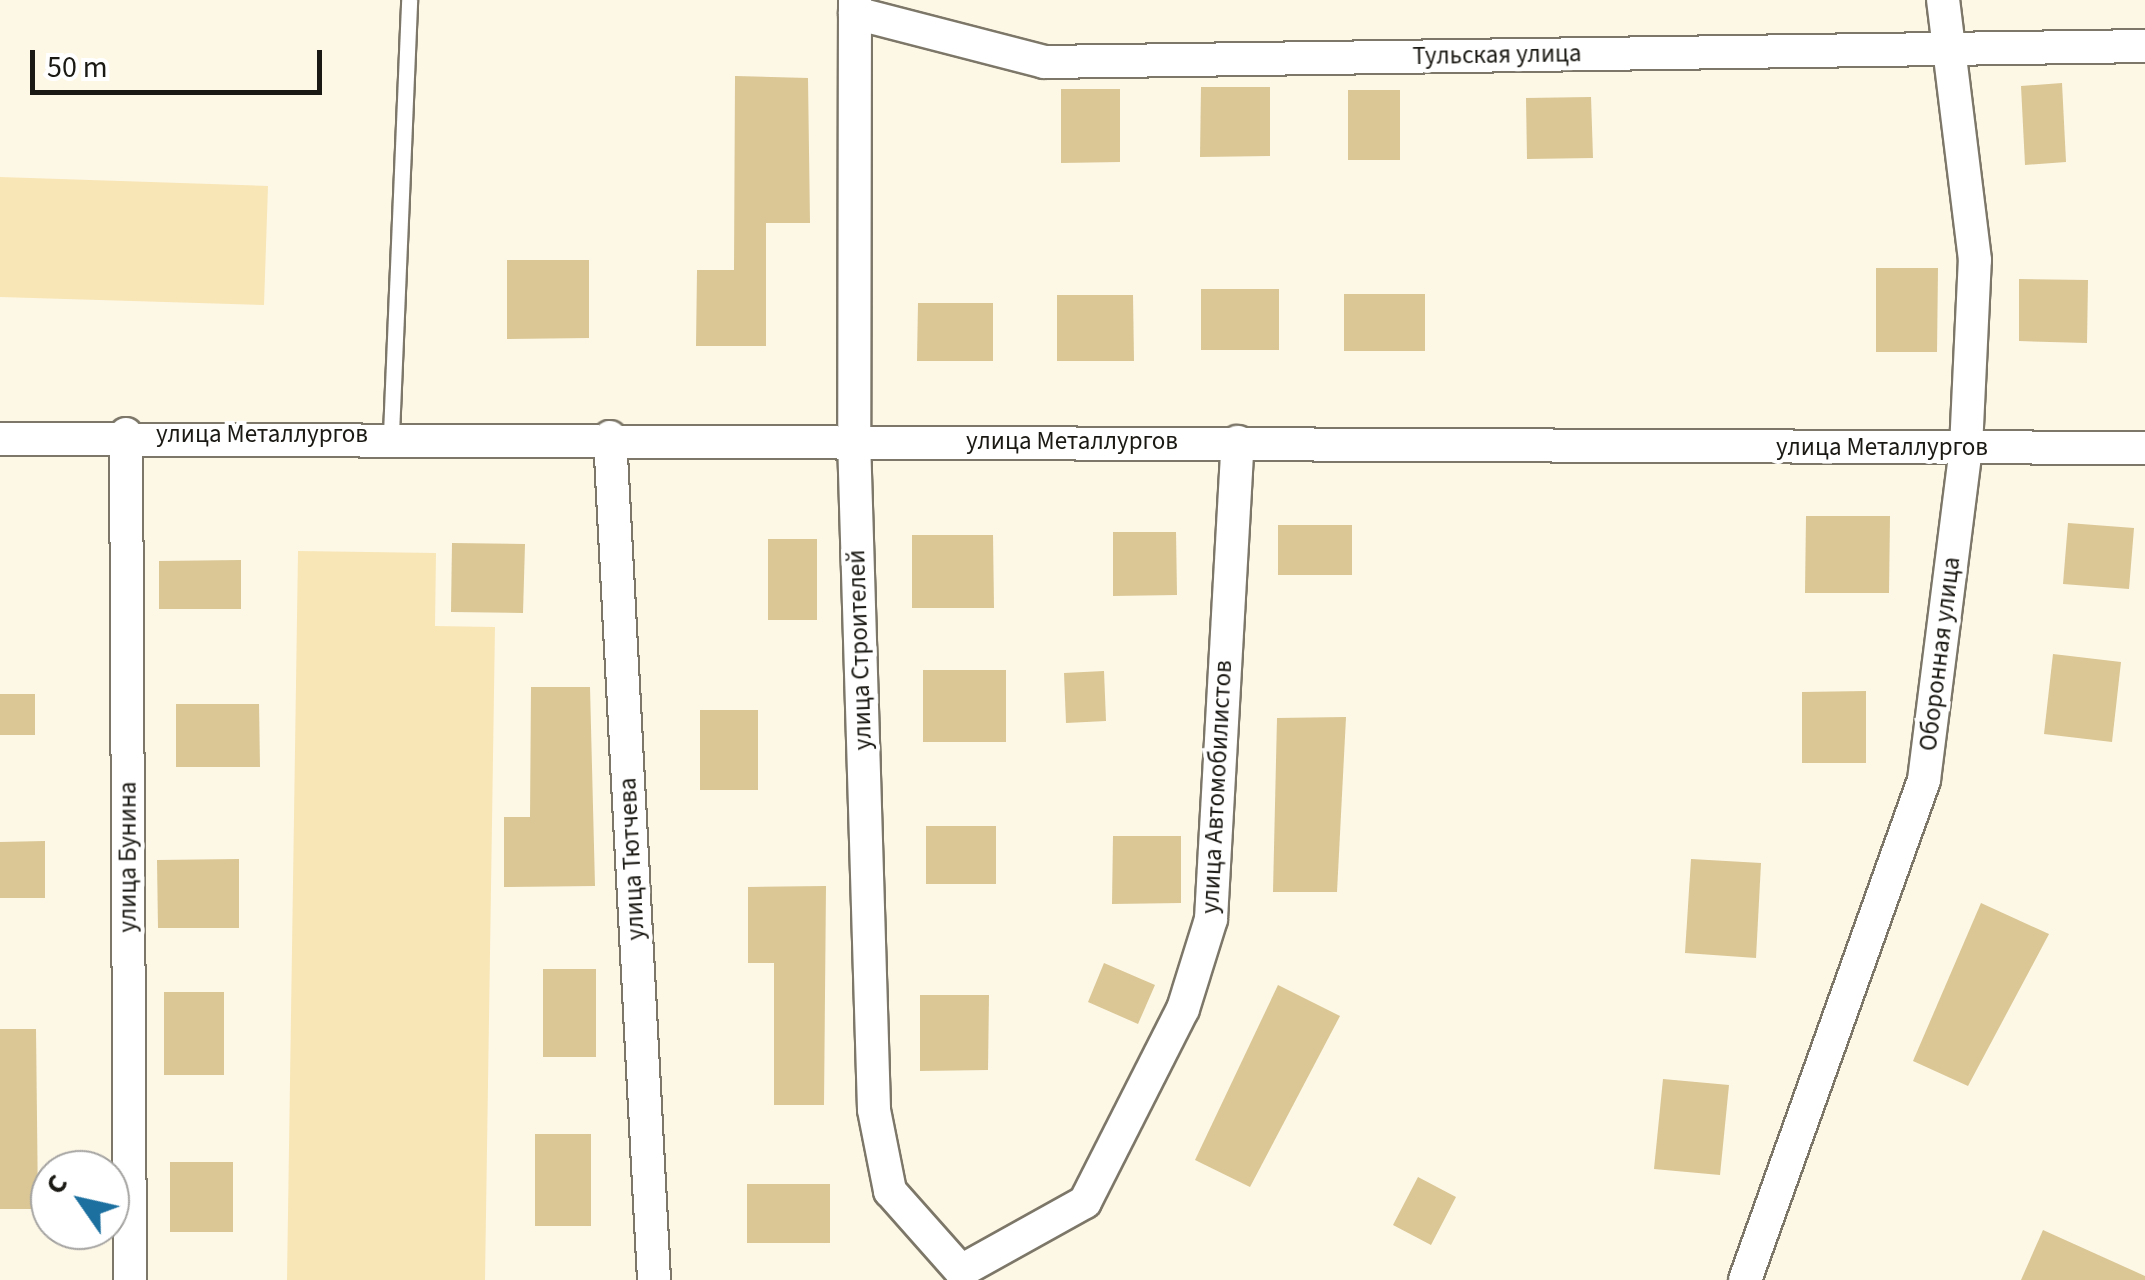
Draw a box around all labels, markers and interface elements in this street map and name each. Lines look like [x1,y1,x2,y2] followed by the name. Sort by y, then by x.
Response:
[35,30,328,92] scale bar
[1412,39,1582,71] street label: Тульская улица
[47,46,108,89] text: 50 m
[156,419,368,449] street label: улица Металлургов
[966,426,1178,456] street label: улица Металлургов
[1776,432,1988,462] street label: улица Металлургов
[842,549,878,751] street label: улица Строителей
[1913,555,1967,753] street label: Оборонная улица
[1195,659,1239,915] street label: улица Автомобилистов
[613,777,651,941] street label: улица Тютчева
[113,781,143,933] street label: улица Бунина
[30,1150,130,1250] north arrow
[36,1166,78,1202] text: С

